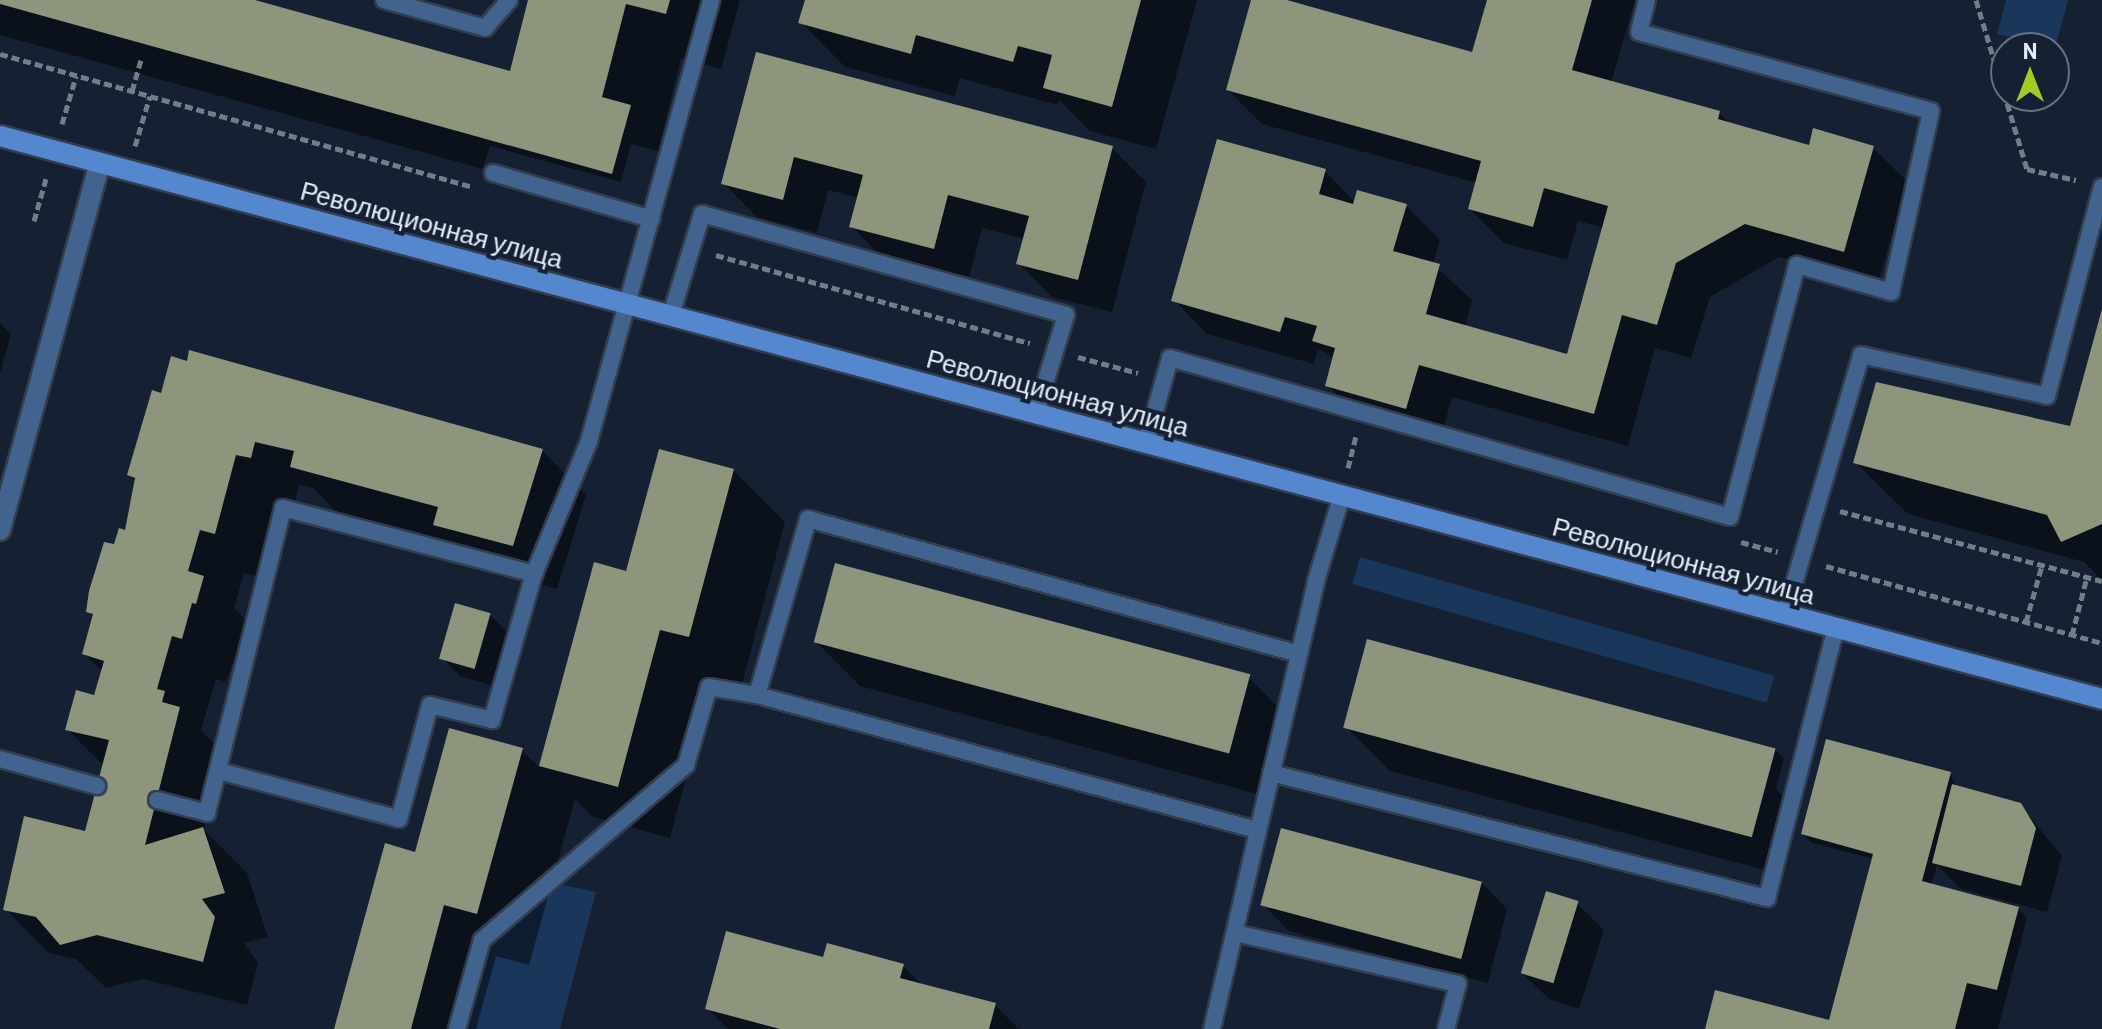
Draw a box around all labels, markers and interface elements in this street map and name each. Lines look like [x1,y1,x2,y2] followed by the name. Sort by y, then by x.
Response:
[1990,32,2070,112] north arrow
[2023,37,2037,63] text: N
[297,174,567,274] street label: Революционная улица
[923,342,1193,442] street label: Революционная улица
[1549,510,1819,610] street label: Революционная улица

